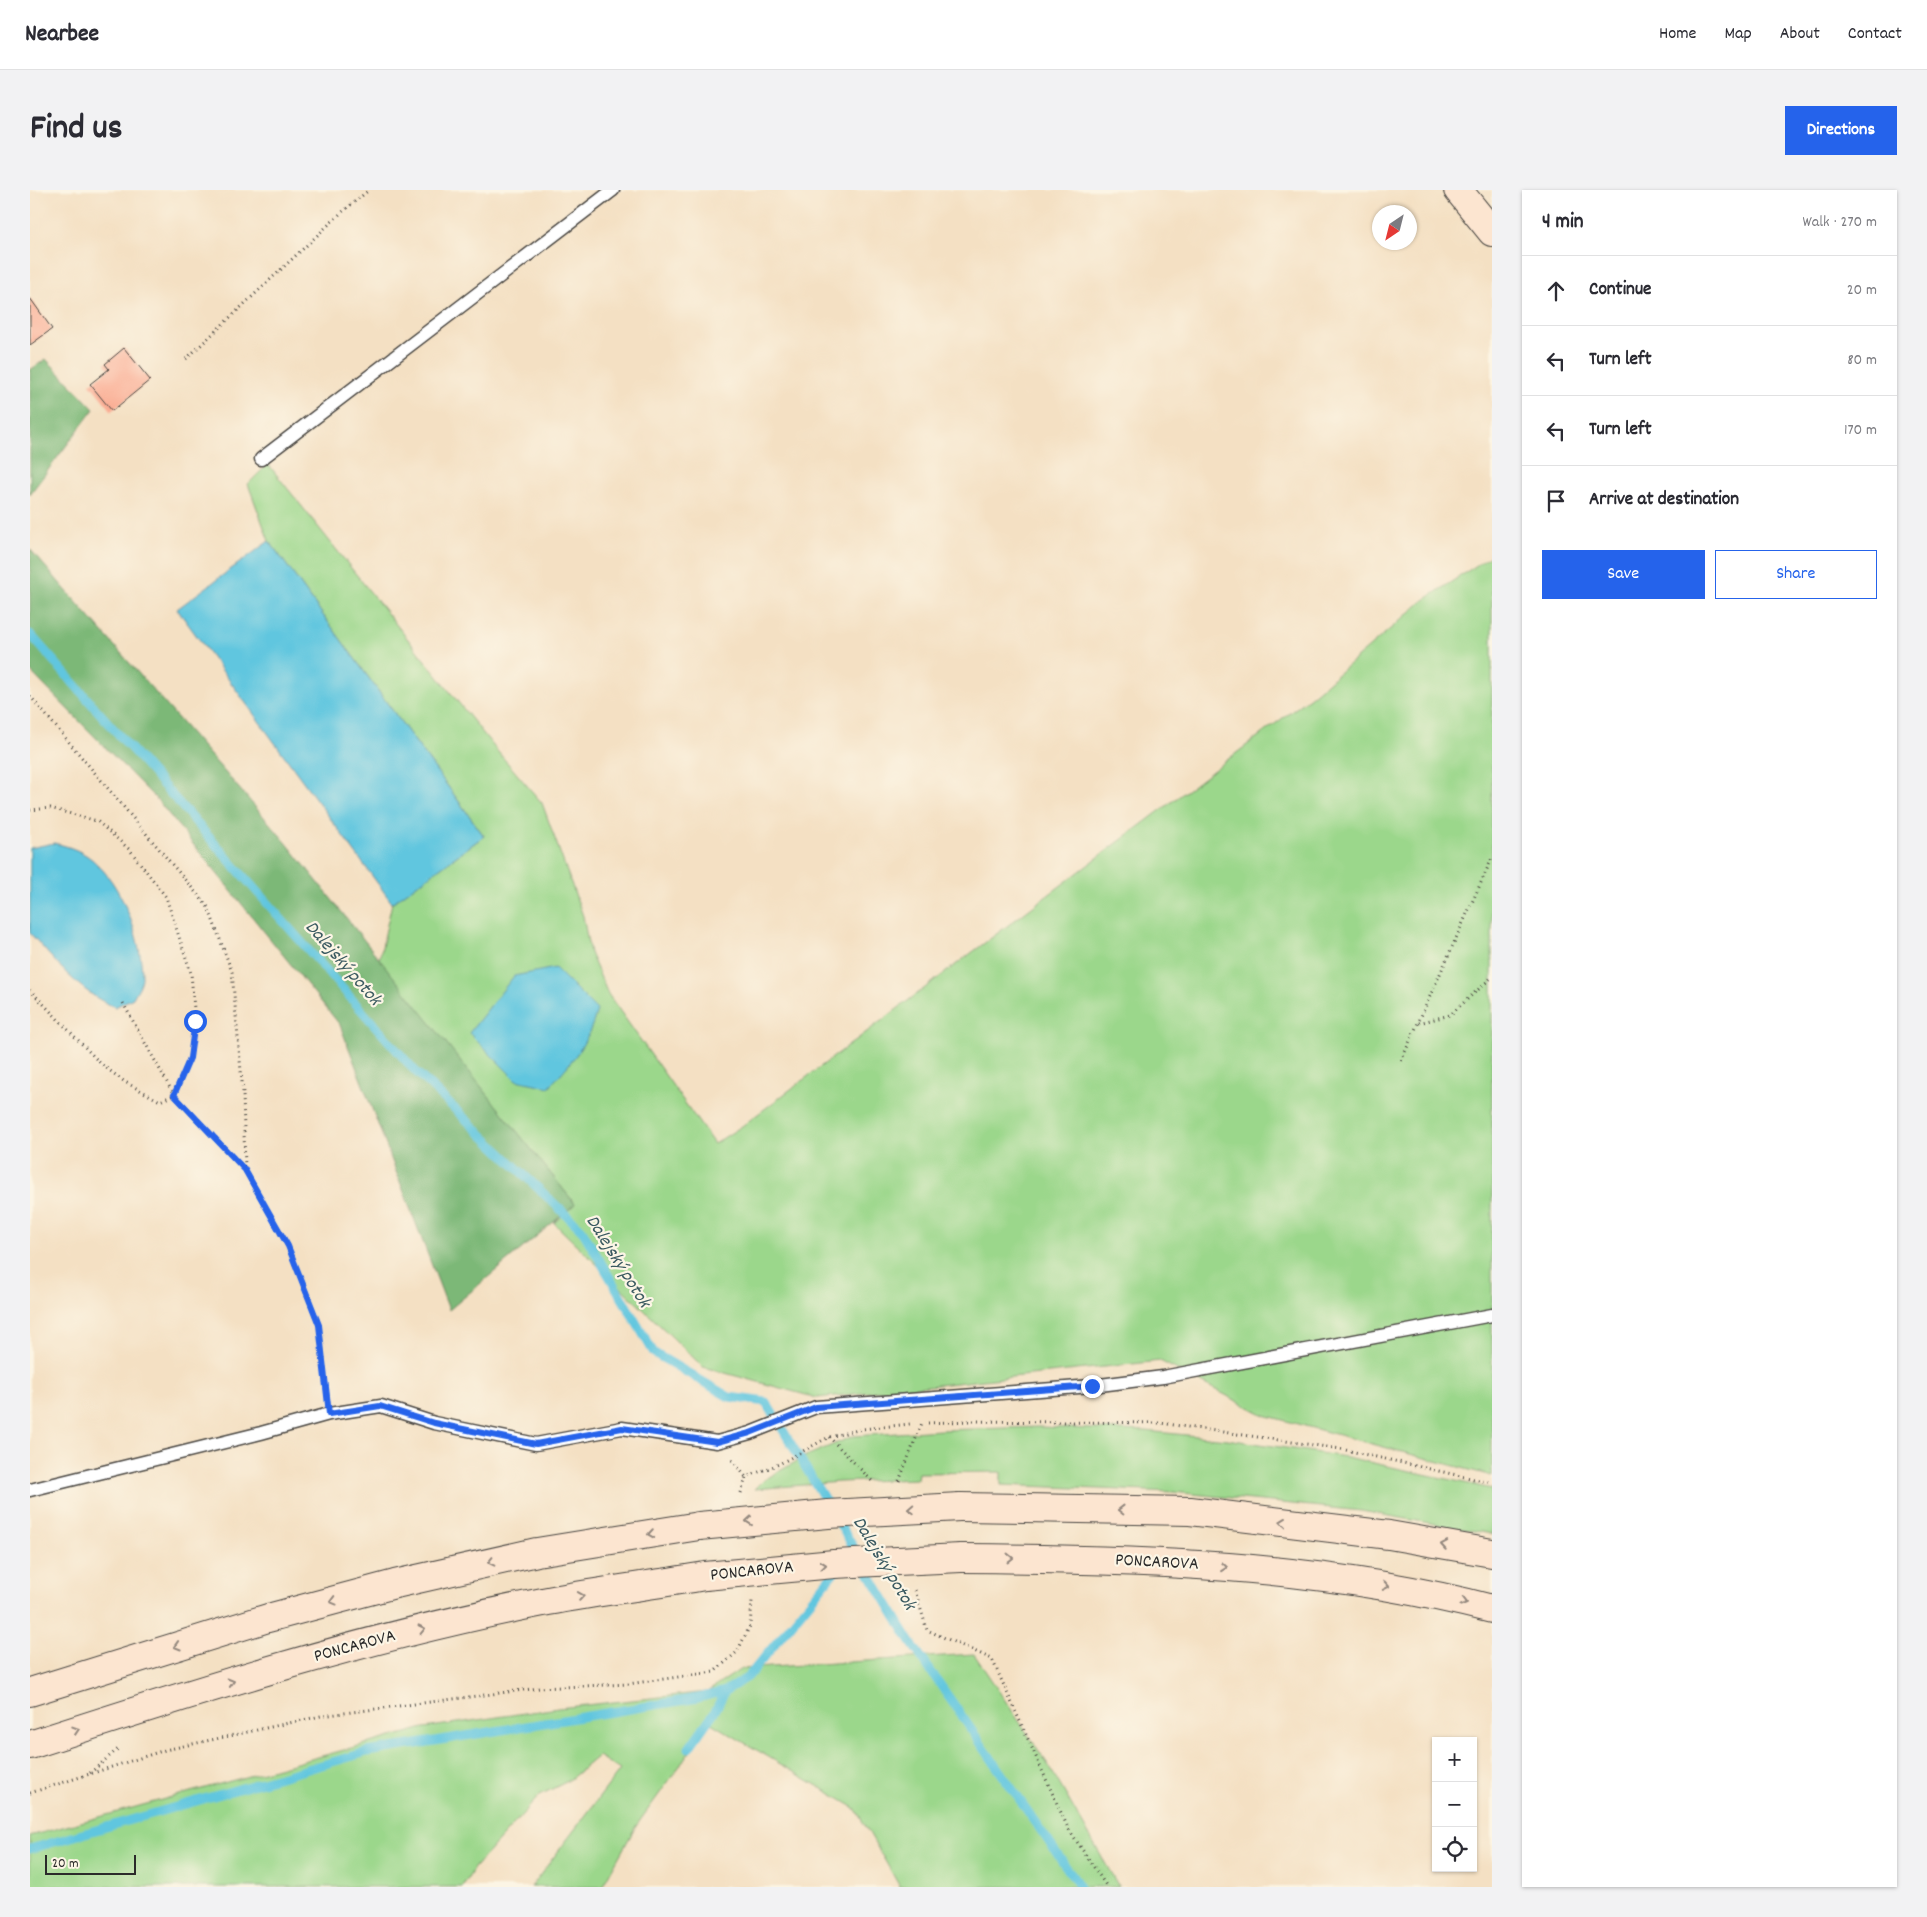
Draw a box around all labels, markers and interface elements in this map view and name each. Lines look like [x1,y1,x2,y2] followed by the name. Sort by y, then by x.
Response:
[25,18,99,52] text: Nearbee
[1659,22,1696,47] text: Home
[1724,22,1752,47] text: Map
[1780,22,1820,47] text: About
[1848,22,1902,47] text: Contact
[30,105,122,155] text: Find us
[1785,106,1897,155] button: Directions
[1372,205,1417,250] north arrow
[1542,208,1584,238] text: 4 min
[1802,211,1877,234] text: Walk · 270 m
[1542,277,1570,305] icon: ahead
[1589,277,1651,304] text: Continue
[1847,279,1877,302] text: 20 m
[1542,347,1570,375] icon: left
[1589,347,1652,374] text: Turn left
[1847,349,1877,372] text: 80 m
[1542,417,1570,445] icon: left
[1589,417,1652,444] text: Turn left
[1844,419,1877,442] text: 170 m
[1542,487,1570,515] icon: arrive
[1589,487,1739,514] text: Arrive at destination
[1542,550,1705,599] button: Save
[1715,550,1877,599] button: Share
[297,916,388,1014] water label: Dalejský potok
[184,1010,207,1033] route start
[578,1210,657,1315] water label: Dalejský potok
[1081,1375,1104,1398] route end
[907,1504,915,1515] one-way arrow
[1117,1505,1124,1515] one-way arrow
[844,1512,923,1618] water label: Dalejský potok
[745,1515,753,1526] one-way arrow
[1279,1518,1287,1528] one-way arrow
[646,1528,655,1538] one-way arrow
[1440,1540,1448,1550] one-way arrow
[1115,1548,1200,1578] street label: PONCAROVA
[1006,1553,1014,1563] one-way arrow
[709,1555,795,1589] street label: PONCAROVA
[486,1556,495,1567] one-way arrow
[819,1559,827,1570] one-way arrow
[1221,1561,1229,1572] one-way arrow
[1381,1581,1390,1591] one-way arrow
[576,1591,585,1601] one-way arrow
[329,1595,337,1605] one-way arrow
[1459,1596,1468,1607] one-way arrow
[311,1624,399,1670] street label: PONCAROVA
[417,1624,426,1635] one-way arrow
[173,1640,181,1650] one-way arrow
[227,1677,235,1687] one-way arrow
[72,1726,80,1736] one-way arrow
[1432,1737,1477,1872] map controls
[1432,1737,1477,1782] button: +
[1432,1782,1477,1827] button: −
[1432,1827,1477,1872] button: locate
[45,1852,136,1875] scale bar
[52,1854,79,1874] text: 20 m

